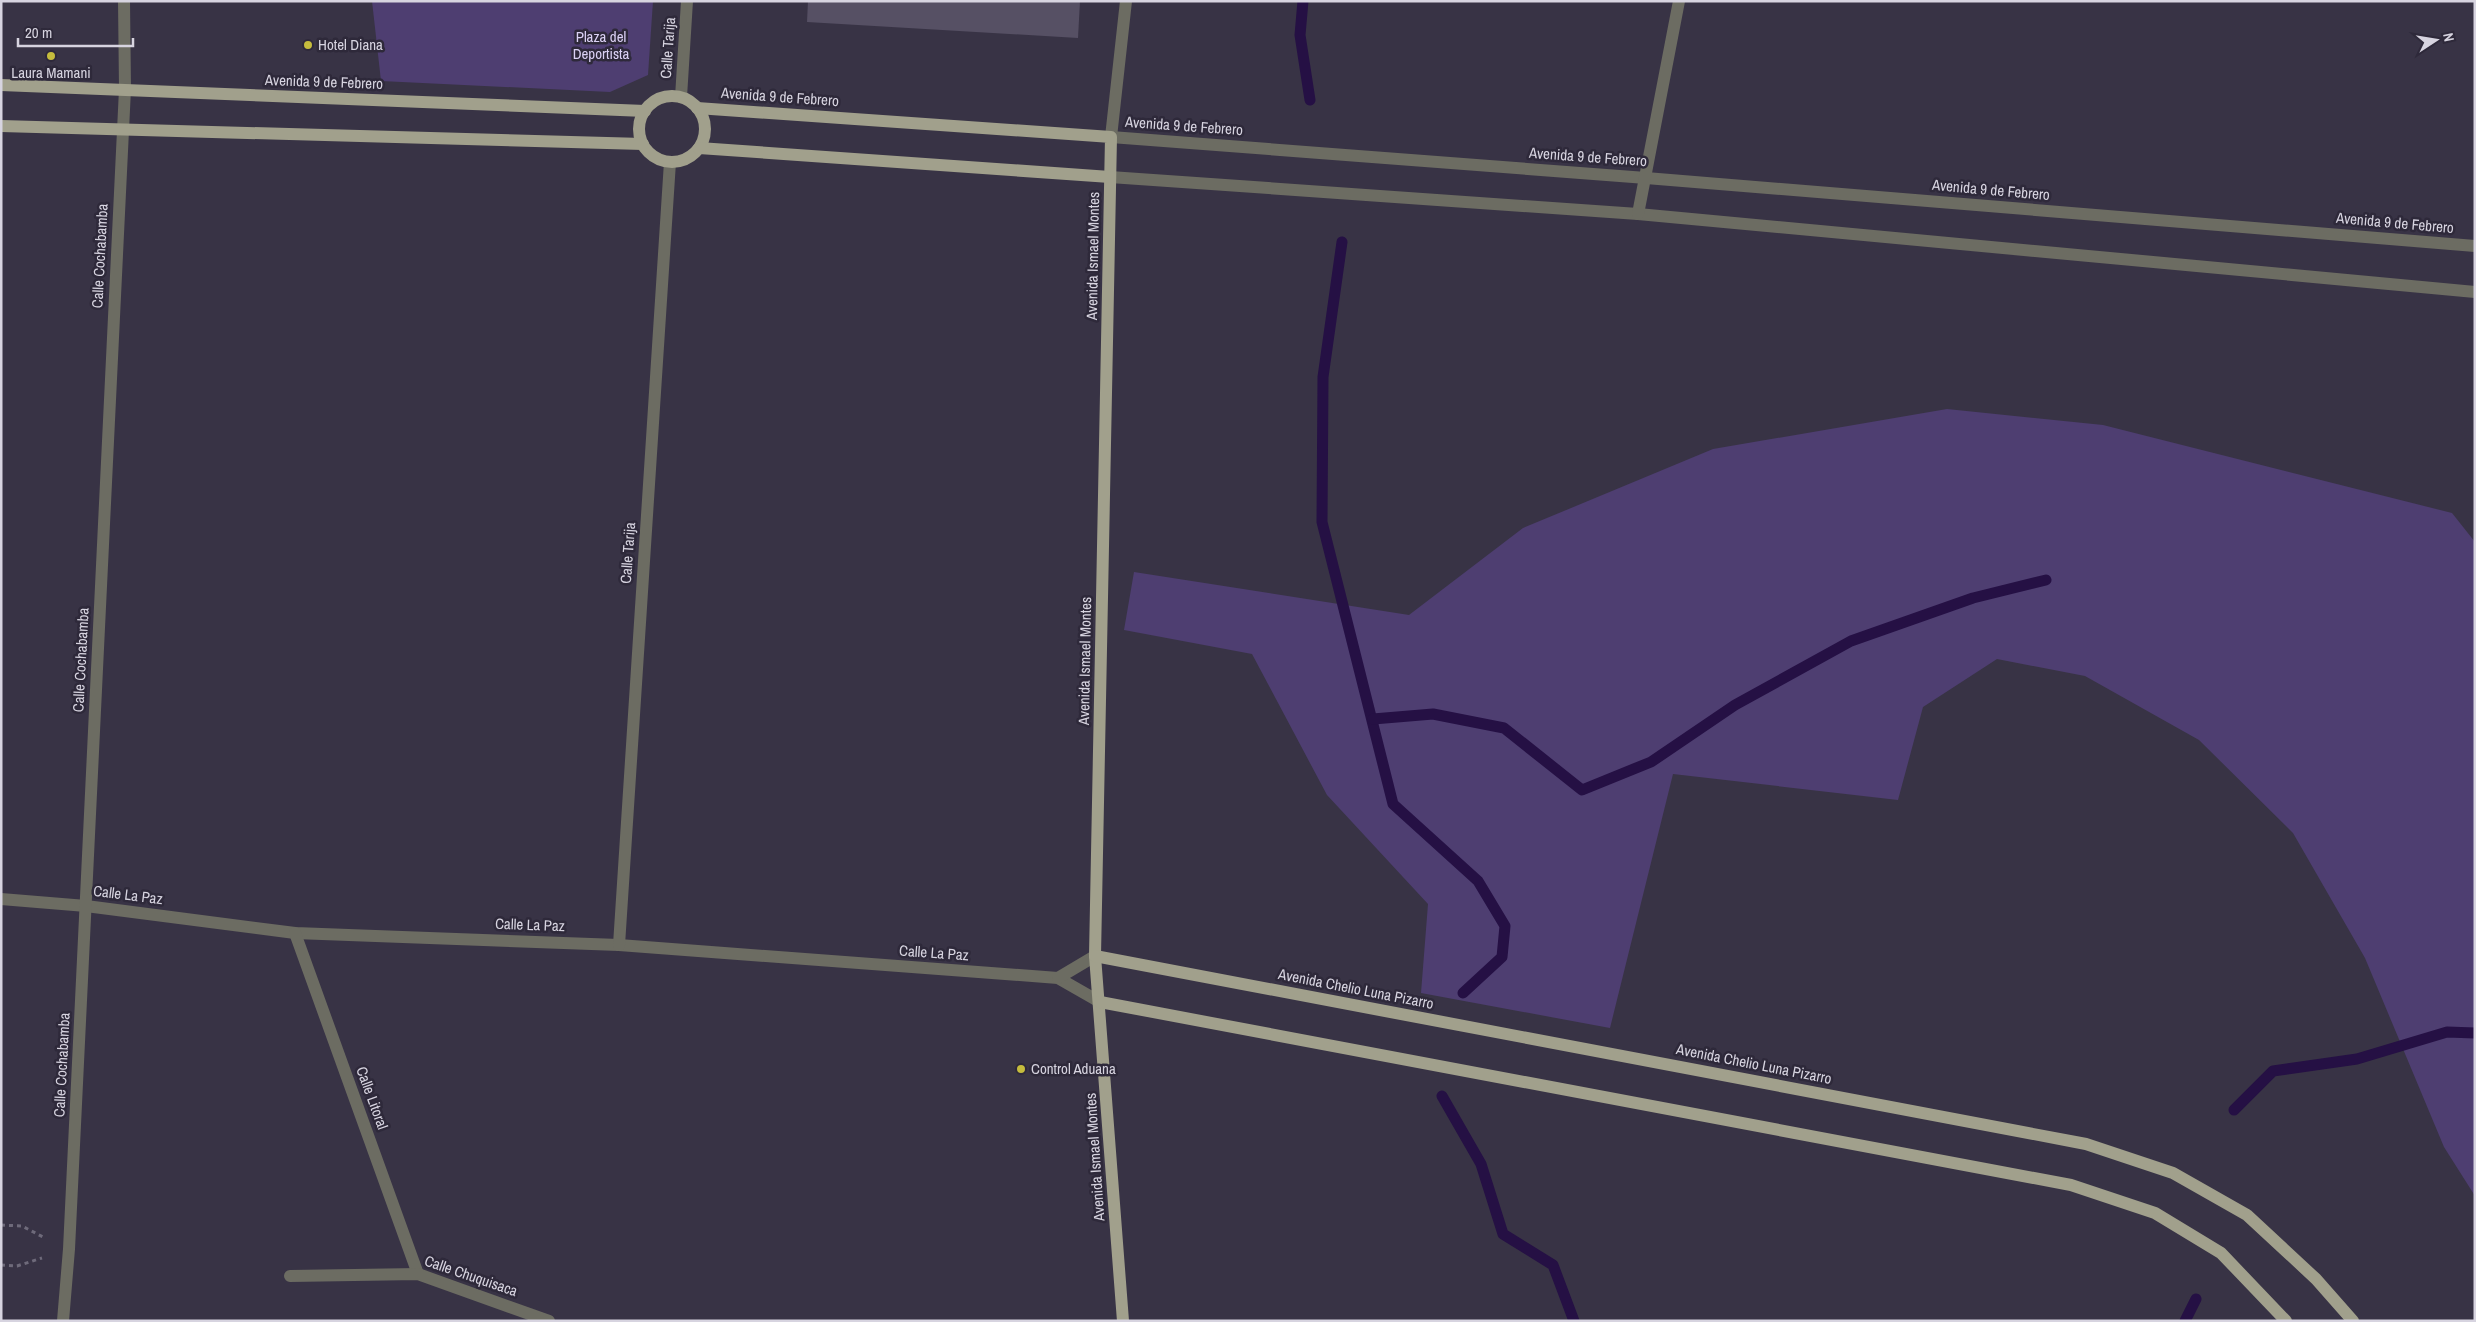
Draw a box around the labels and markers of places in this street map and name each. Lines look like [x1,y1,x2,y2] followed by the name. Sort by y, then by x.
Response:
[318,34,383,55] place label: Hotel Diana
[302,39,314,51] marker: Hotel Diana
[45,50,57,62] marker: Laura Mamani
[11,62,91,83] place label: Laura Mamani
[1031,1058,1116,1079] place label: Control Aduana
[1015,1063,1027,1075] marker: Control Aduana

